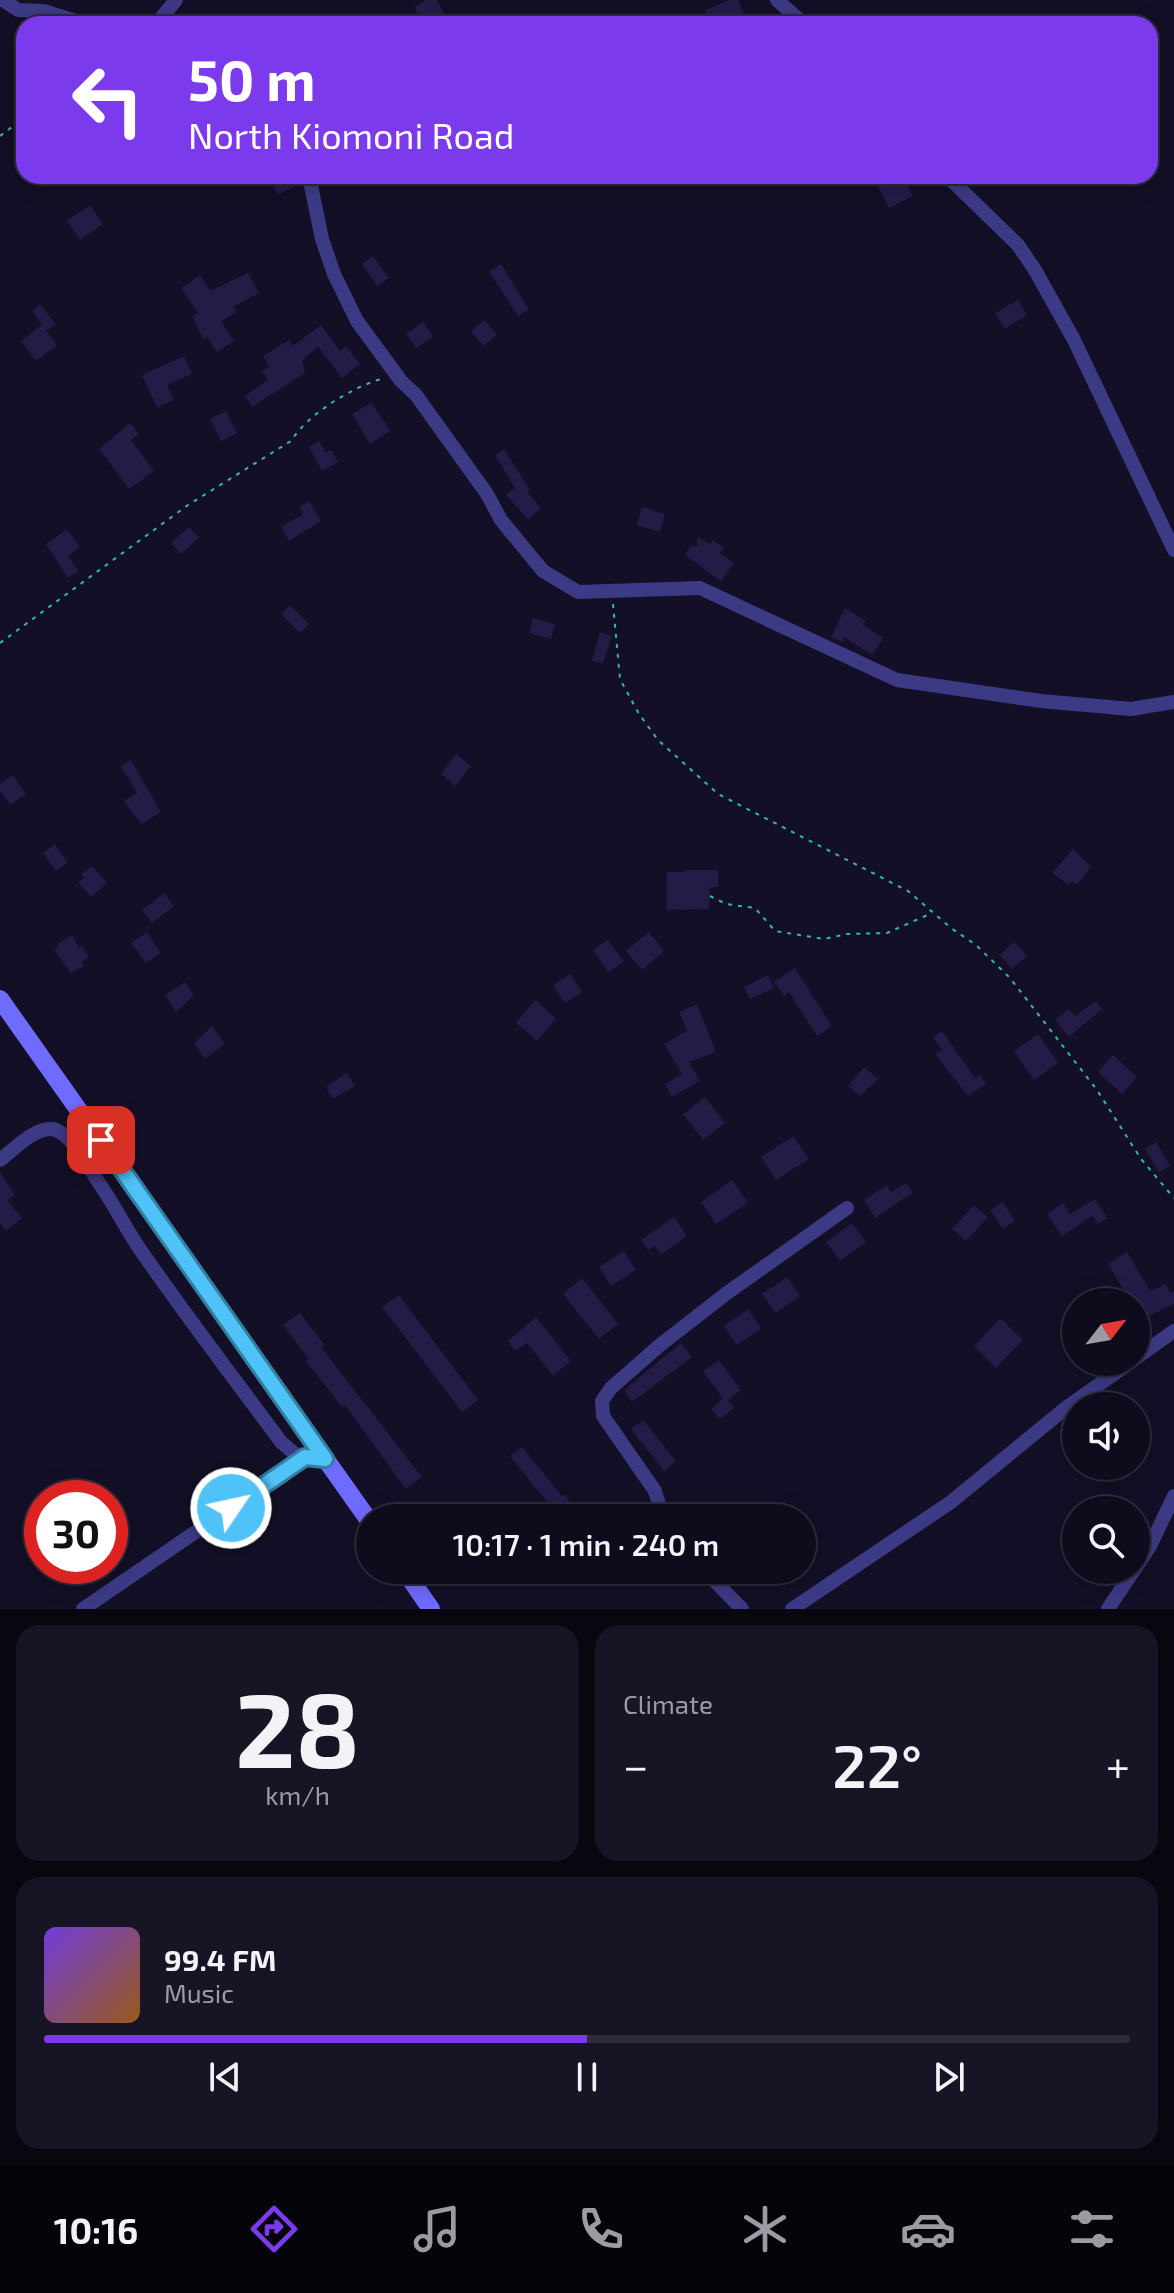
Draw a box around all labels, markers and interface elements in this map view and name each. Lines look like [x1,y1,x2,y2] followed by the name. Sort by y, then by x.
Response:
[188,45,316,112] text: 50 m
[56,48,160,152] icon: left
[188,113,514,156] text: North Kiomoni Road
[67,1106,135,1174] pin
[79,1118,123,1162] icon: arrive
[1062,1288,1150,1376] north arrow
[1062,1288,1150,1584] map controls
[1062,1392,1150,1480] button: sound
[189,1466,273,1550] position arrow
[24,1480,128,1584] speed limit sign: 30
[1062,1496,1150,1584] button: search
[453,1526,719,1562] text: 10:17 · 1 min · 240 m
[235,1664,360,1789] text: 28
[623,1688,713,1719] text: Climate
[832,1728,922,1800] text: 22°
[623,1738,649,1791] text: −
[1106,1738,1130,1791] text: +
[265,1779,330,1810] text: km/h
[164,1941,276,1977] text: 99.4 FM
[164,1977,234,2008] text: Music
[203,2055,247,2099] icon: previous
[565,2055,609,2099] icon: pause
[927,2055,971,2099] icon: next
[246,2201,302,2257] icon: directions
[409,2201,465,2257] icon: music
[573,2201,629,2257] icon: phone
[737,2201,793,2257] icon: climate
[900,2201,956,2257] icon: car
[1064,2201,1120,2257] icon: filters
[54,2208,138,2251] text: 10:16

